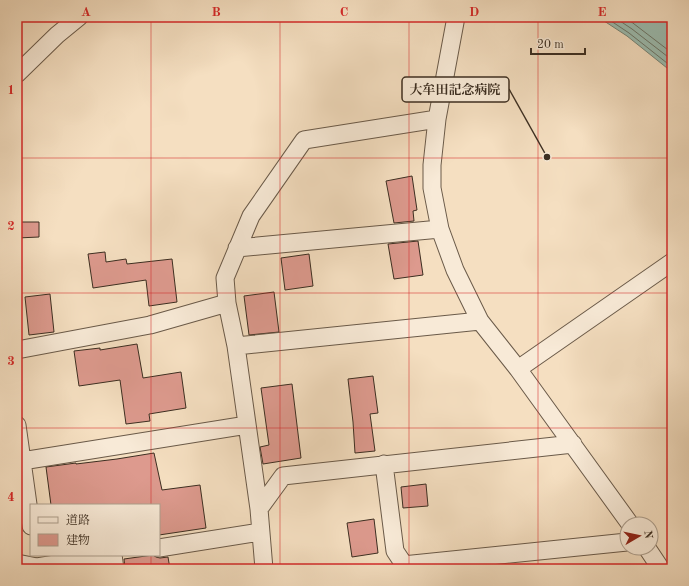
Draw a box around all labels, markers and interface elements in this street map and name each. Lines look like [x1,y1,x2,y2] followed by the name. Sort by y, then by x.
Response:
[81,6,91,19] text: A
[211,6,221,19] text: B
[340,6,348,19] text: C
[469,6,479,19] text: D
[598,6,607,19] text: E
[531,30,585,56] scale bar
[537,39,564,51] text: 20 m
[402,77,509,102] callout: 大牟田記念病院
[409,82,501,97] text: 大牟田記念病院
[7,84,15,97] text: 1
[7,220,15,233] text: 2
[7,355,15,368] text: 3
[7,491,15,504] text: 4
[30,504,160,556] legend
[66,513,90,527] text: 道路
[619,516,659,556] north arrow
[641,530,654,540] text: N
[66,533,90,547] text: 建物

